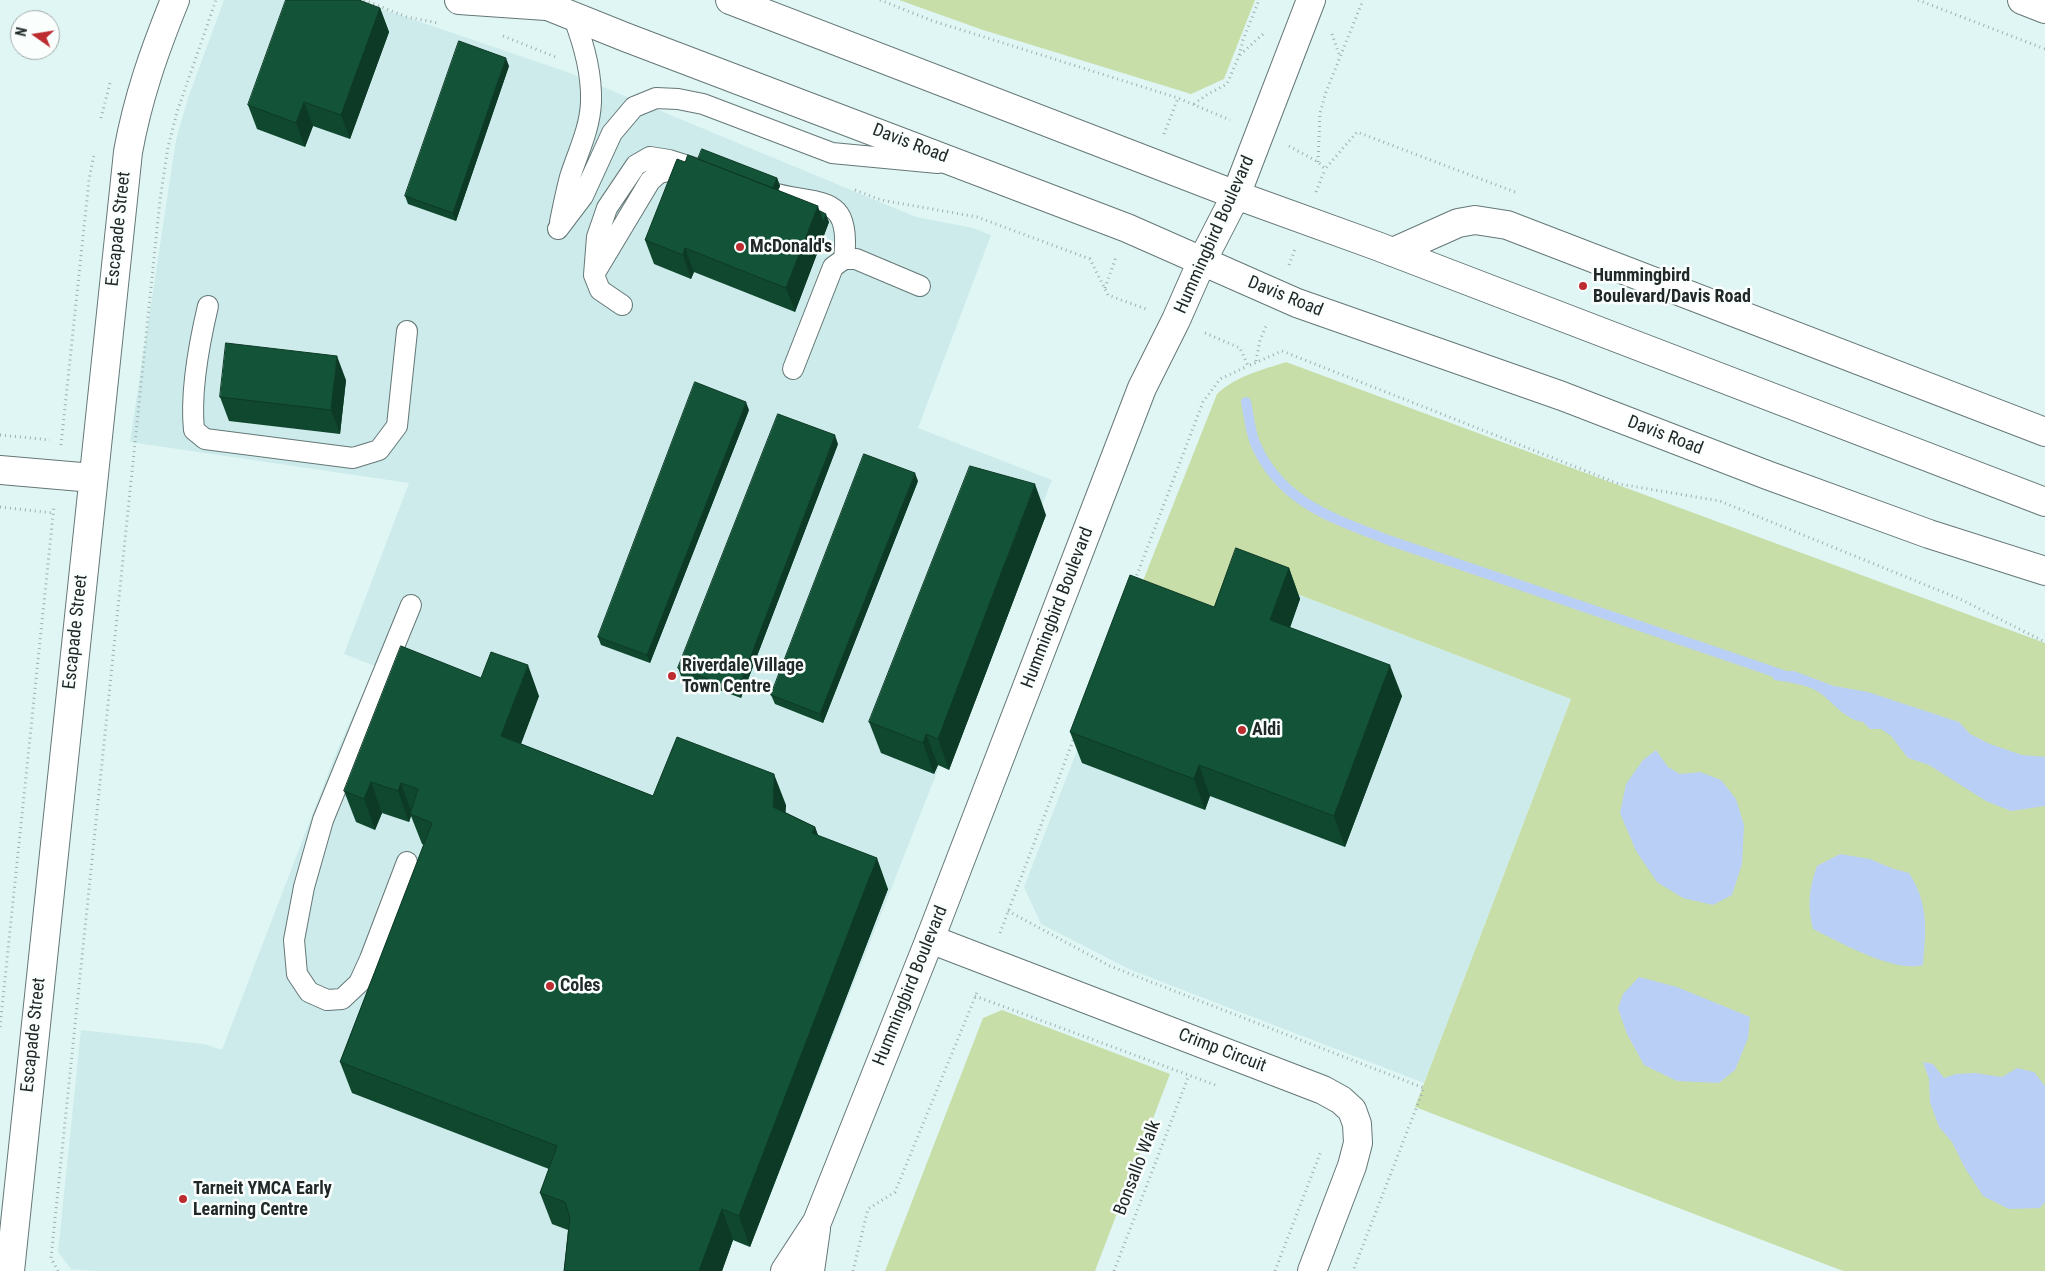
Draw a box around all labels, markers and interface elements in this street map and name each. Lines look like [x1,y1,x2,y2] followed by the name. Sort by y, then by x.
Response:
[10,10,60,60] north arrow
[13,26,30,38] text: N
[869,120,951,168] street label: Davis Road
[1170,153,1260,317] street label: Hummingbird Boulevard
[102,171,136,287] street label: Escapade Street
[750,236,832,258] place label: McDonald's
[734,241,746,253] marker: McDonald's
[1593,265,1751,308] place label: Hummingbird Boulevard/Davis Road
[1244,272,1326,322] street label: Davis Road
[1577,280,1589,292] marker: Hummingbird Boulevard/Davis Road
[1624,412,1706,460] street label: Davis Road
[1017,525,1099,691] street label: Hummingbird Boulevard
[59,574,93,690] street label: Escapade Street
[682,655,804,698] place label: Riverdale Village Town Centre
[666,670,678,682] marker: Riverdale Village Town Centre
[1252,719,1281,741] place label: Aldi
[1236,724,1248,736] marker: Aldi
[869,903,953,1069] street label: Hummingbird Boulevard
[560,975,601,997] place label: Coles
[17,977,51,1093] street label: Escapade Street
[544,980,556,992] marker: Coles
[1175,1024,1269,1078] street label: Crimp Circuit
[1110,1117,1166,1219] street label: Bonsallo Walk
[193,1178,332,1220] place label: Tarneit YMCA Early Learning Centre
[177,1193,189,1205] marker: Tarneit YMCA Early Learning Centre

